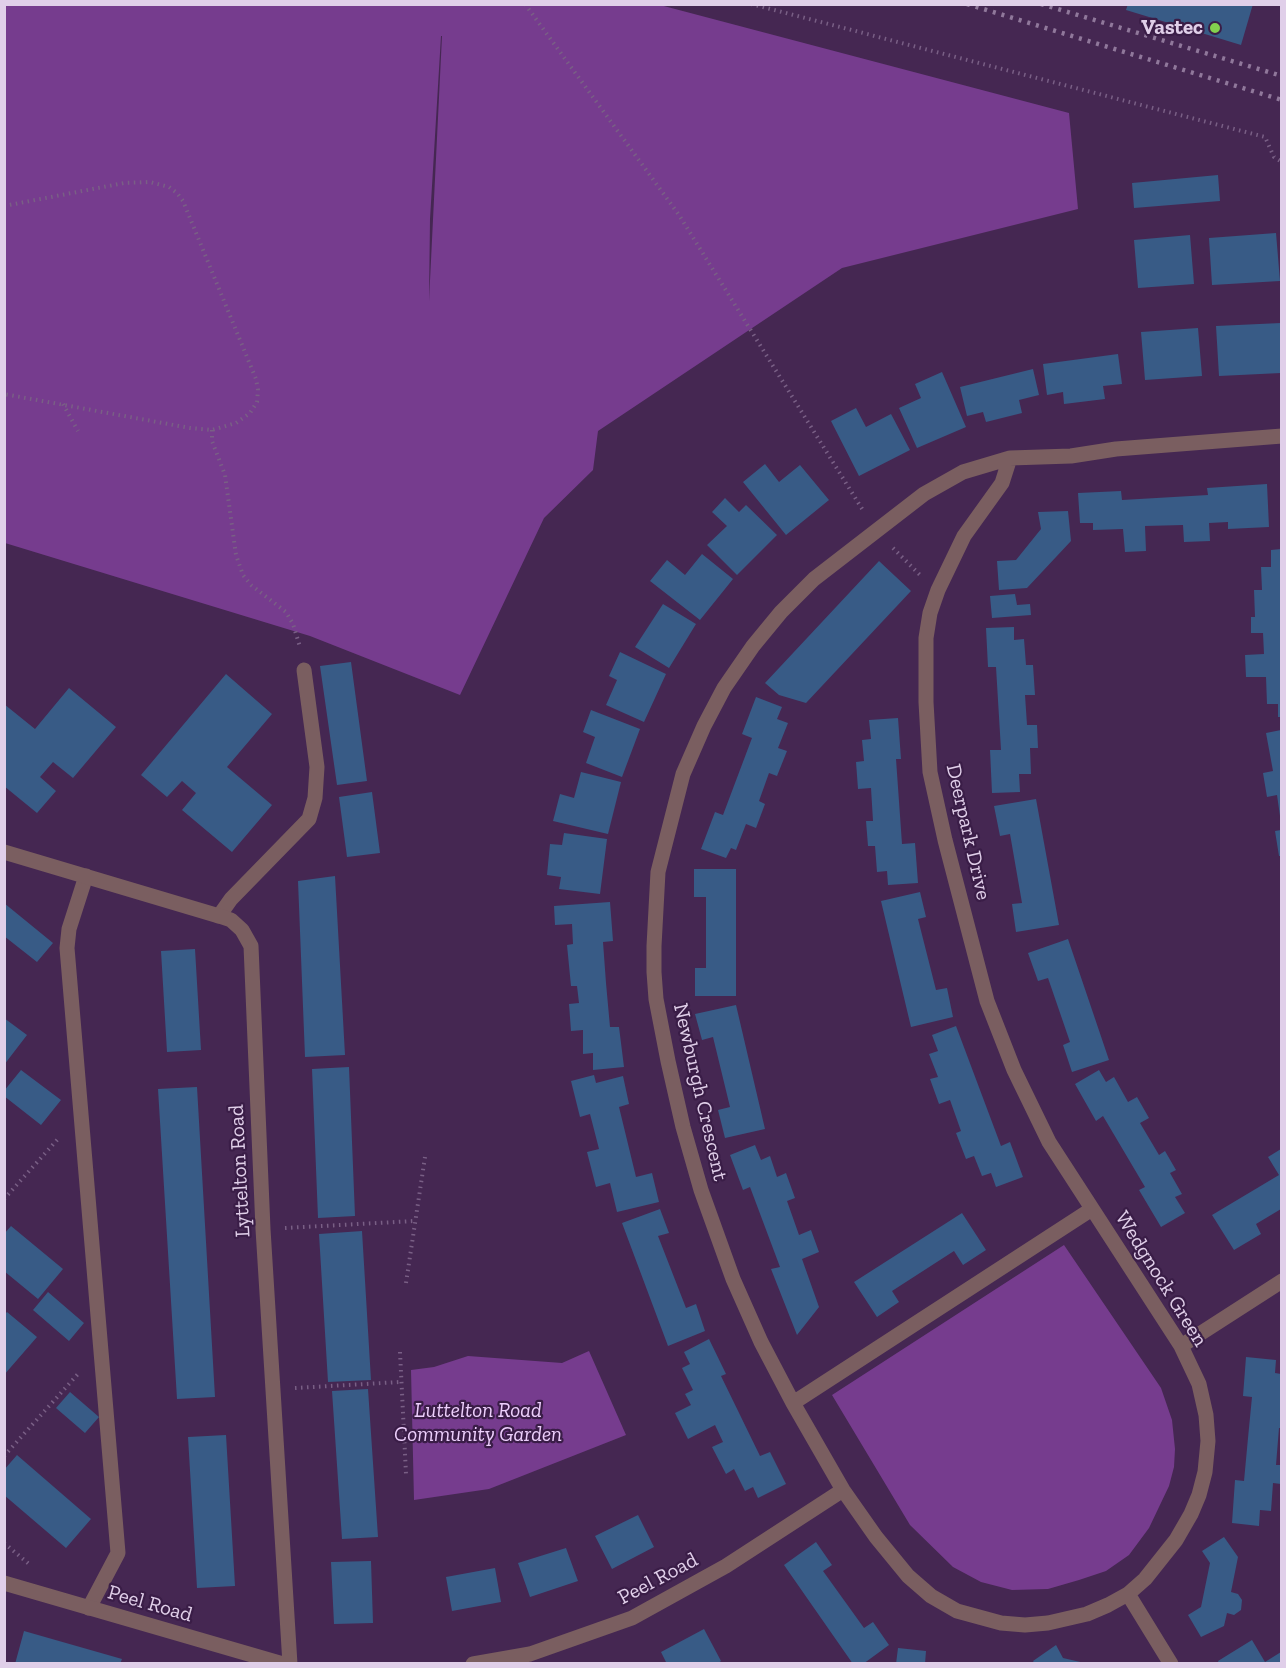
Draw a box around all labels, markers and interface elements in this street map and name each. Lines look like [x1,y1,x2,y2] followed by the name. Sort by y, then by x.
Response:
[1141,15,1203,41] place label: Vastec
[1208,21,1222,35] marker: Vastec
[940,762,996,902] street label: Deerpark Drive
[667,1001,733,1183] street label: Newburgh Crescent
[224,1104,256,1238] street label: Lyttelton Road
[1109,1207,1213,1351] street label: Wedgnock Green
[394,1398,562,1448] park label: Luttelton Road Community Garden
[614,1547,702,1611] street label: Peel Road
[105,1580,195,1628] street label: Peel Road

